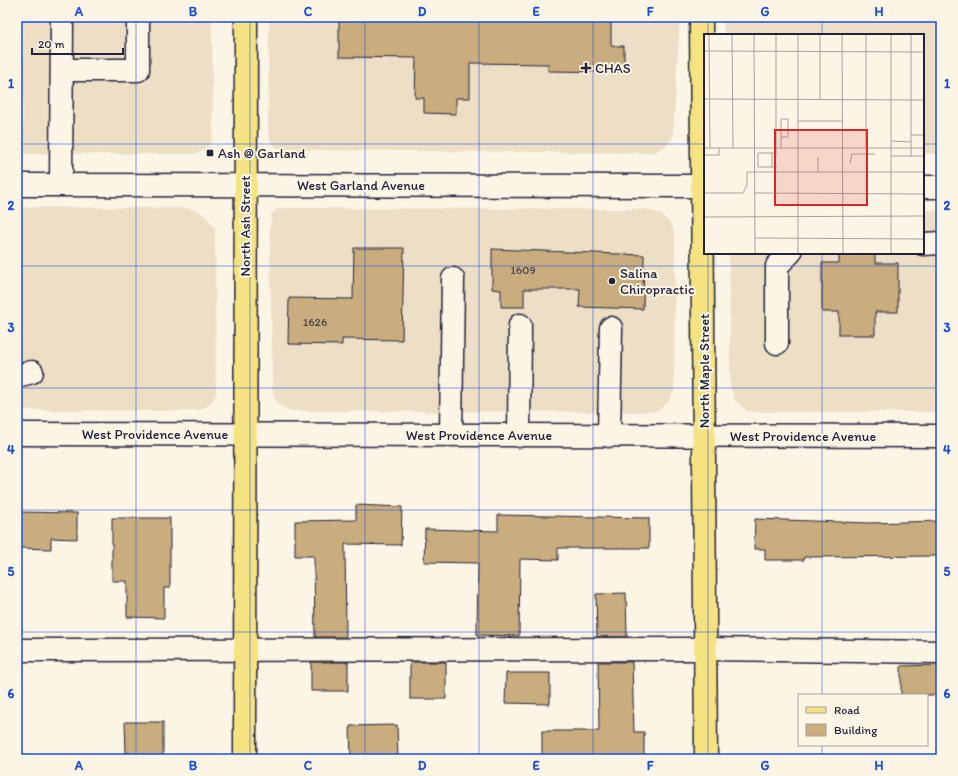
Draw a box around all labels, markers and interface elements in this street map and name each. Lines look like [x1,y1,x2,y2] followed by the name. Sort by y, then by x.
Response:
[74,4,84,19] text: A
[189,4,198,19] text: B
[304,4,313,19] text: C
[418,4,427,19] text: D
[532,4,540,19] text: E
[647,4,654,19] text: F
[761,4,770,19] text: G
[875,4,884,19] text: H
[32,30,123,56] scale bar
[704,34,924,254] inset map
[38,37,65,51] text: 20 m
[595,60,631,77] place label: CHAS
[580,62,592,74] marker: CHAS
[8,76,14,91] text: 1
[944,76,950,91] text: 1
[218,145,306,162] place label: Ash @ Garland
[205,148,215,158] marker: Ash @ Garland
[237,176,254,276] street label: North Ash Street
[297,177,425,194] street label: West Garland Avenue
[8,198,15,213] text: 2
[944,198,951,213] text: 2
[510,263,536,277] house number: 1609
[620,265,695,298] place label: Salina Chiropractic
[607,276,617,286] marker: Salina Chiropractic
[696,314,713,428] street label: North Maple Street
[303,315,327,329] house number: 1626
[7,320,15,335] text: 3
[943,320,951,335] text: 3
[82,426,229,443] street label: West Providence Avenue
[406,427,553,444] street label: West Providence Avenue
[730,428,877,445] street label: West Providence Avenue
[7,442,15,457] text: 4
[943,442,951,457] text: 4
[8,564,15,579] text: 5
[944,564,951,579] text: 5
[8,686,15,701] text: 6
[944,686,951,701] text: 6
[798,694,928,746] legend
[834,703,860,717] text: Road
[834,723,878,737] text: Building
[74,758,84,773] text: A
[189,758,198,773] text: B
[304,758,313,773] text: C
[418,758,427,773] text: D
[532,758,540,773] text: E
[647,758,654,773] text: F
[761,758,770,773] text: G
[875,758,884,773] text: H

